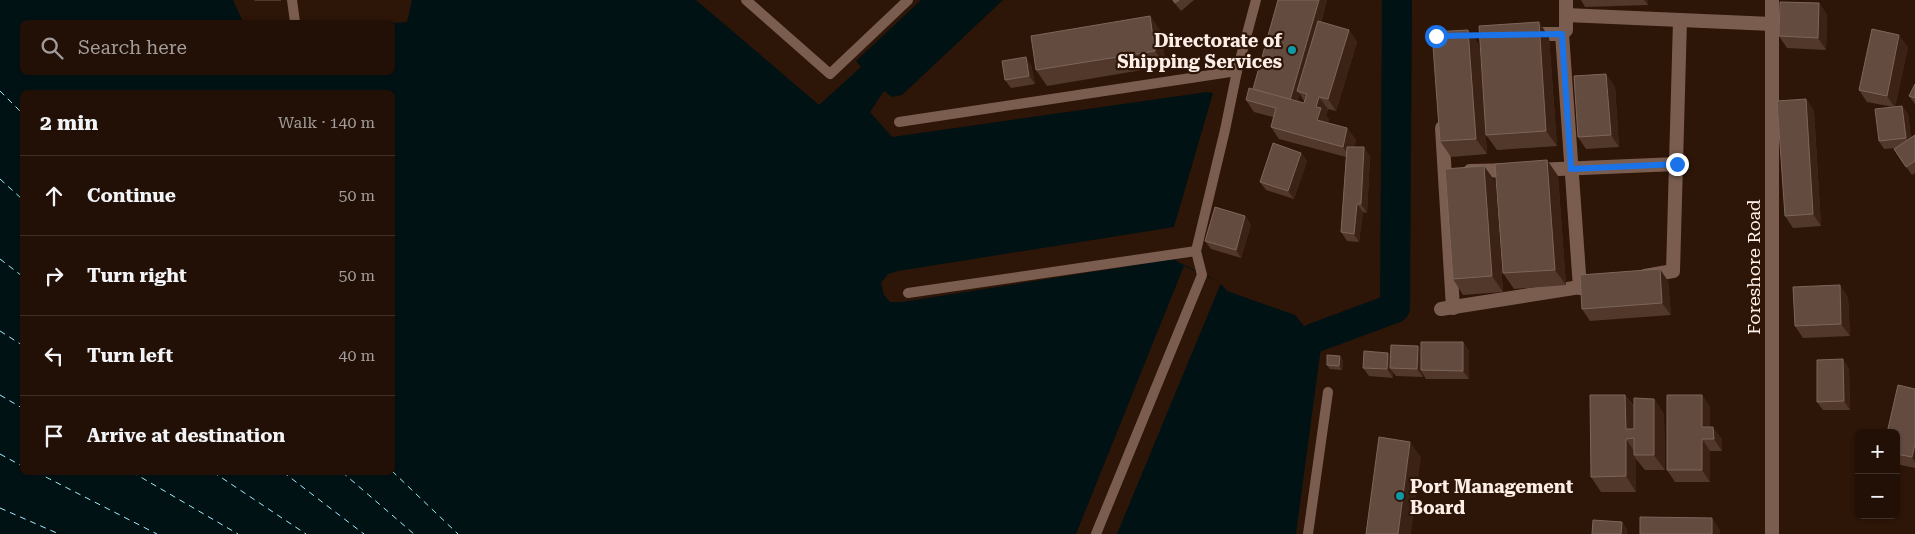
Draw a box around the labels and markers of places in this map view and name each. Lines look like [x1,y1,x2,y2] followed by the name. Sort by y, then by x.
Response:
[1117,30,1283,72] place label: Directorate of Shipping Services
[1286,44,1298,56] marker: Directorate of Shipping Services
[1410,476,1573,518] place label: Port Management Board
[1394,490,1406,502] marker: Port Management Board

